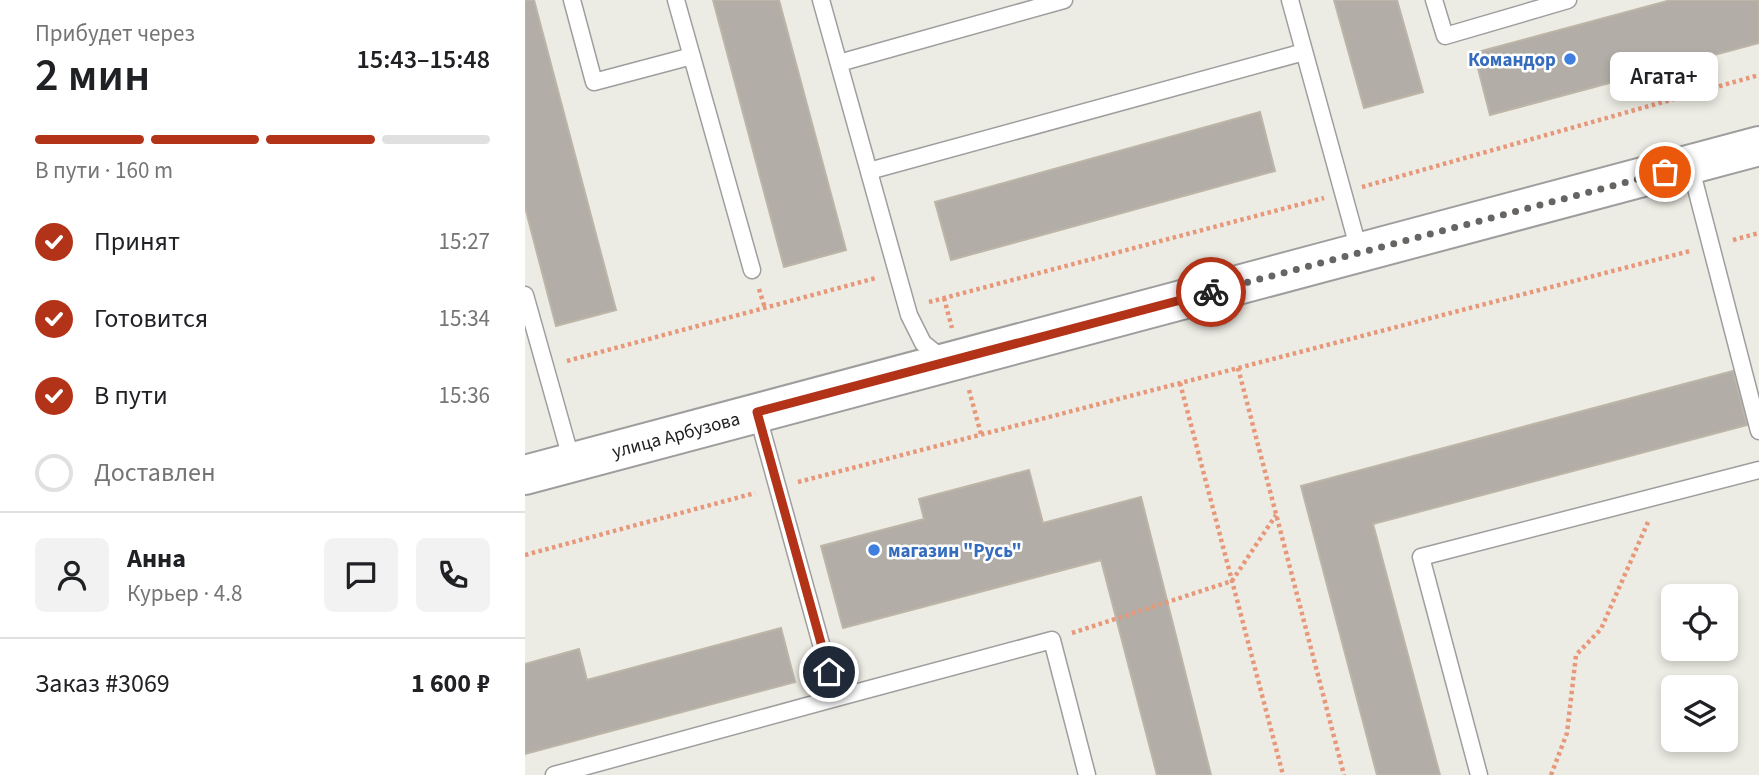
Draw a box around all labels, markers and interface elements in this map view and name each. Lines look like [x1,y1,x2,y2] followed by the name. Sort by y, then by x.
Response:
[35,17,195,50] text: Прибудет через
[357,41,490,78] text: 15:43–15:48
[35,43,150,108] text: 2 мин
[1468,47,1556,74] place label: Командор
[1562,51,1578,67] marker: Командор
[1611,53,1719,102] callout: Агата+
[1630,60,1698,93] text: Агата+
[1635,142,1695,202] pin
[1646,153,1684,191] icon: bag
[35,154,173,187] text: В пути · 160 m
[35,223,73,261] icon: check
[94,223,180,260] text: Принят
[439,225,490,258] text: 15:27
[1176,257,1246,327] courier
[1192,273,1230,311] icon: bike
[35,300,73,338] icon: check
[94,300,208,337] text: Готовится
[439,302,490,335] text: 15:34
[35,377,73,415] icon: check
[94,377,168,414] text: В пути
[439,379,490,412] text: 15:36
[609,406,743,466] street label: улица Арбузова
[94,454,216,491] text: Доставлен
[35,538,109,612] button: person
[324,538,398,612] button: chat
[416,538,490,612] button: phone
[888,538,1022,565] place label: магазин "Русь"
[127,540,186,577] text: Анна
[866,542,882,558] marker: магазин "Русь"
[127,577,242,610] text: Курьер · 4.8
[1661,584,1738,752] map controls
[1661,584,1738,661] button: locate
[799,642,859,702] pin
[810,653,848,691] icon: home
[35,665,170,702] text: Заказ #3069
[411,665,490,702] text: 1 600 ₽
[1661,675,1738,752] button: layers

